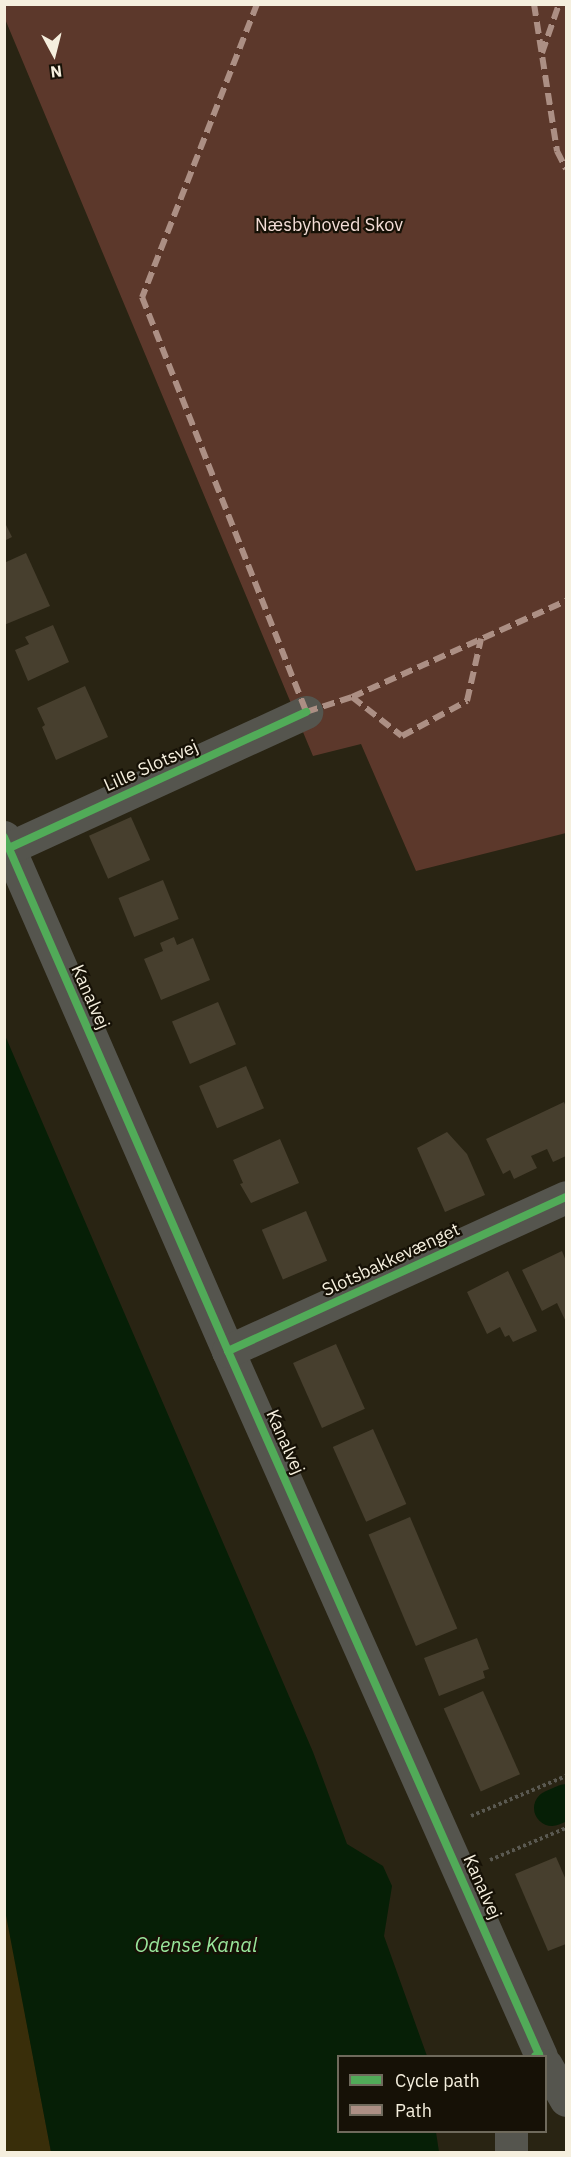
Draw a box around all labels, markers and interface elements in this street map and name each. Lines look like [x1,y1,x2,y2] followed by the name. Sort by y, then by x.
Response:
[24,24,84,84] north arrow
[49,61,63,82] text: N
[255,214,403,236] park label: Næsbyhoved Skov
[101,736,201,796] street label: Lille Slotsvej
[66,961,114,1033] street label: Kanalvej
[319,1219,463,1301] street label: Slotsbakkevænget
[261,1406,309,1478] street label: Kanalvej
[458,1851,506,1923] street label: Kanalvej
[135,1932,257,1956] water label: Odense Kanal
[337,2055,547,2133] legend
[395,2069,480,2092] text: Cycle path
[395,2099,432,2122] text: Path

